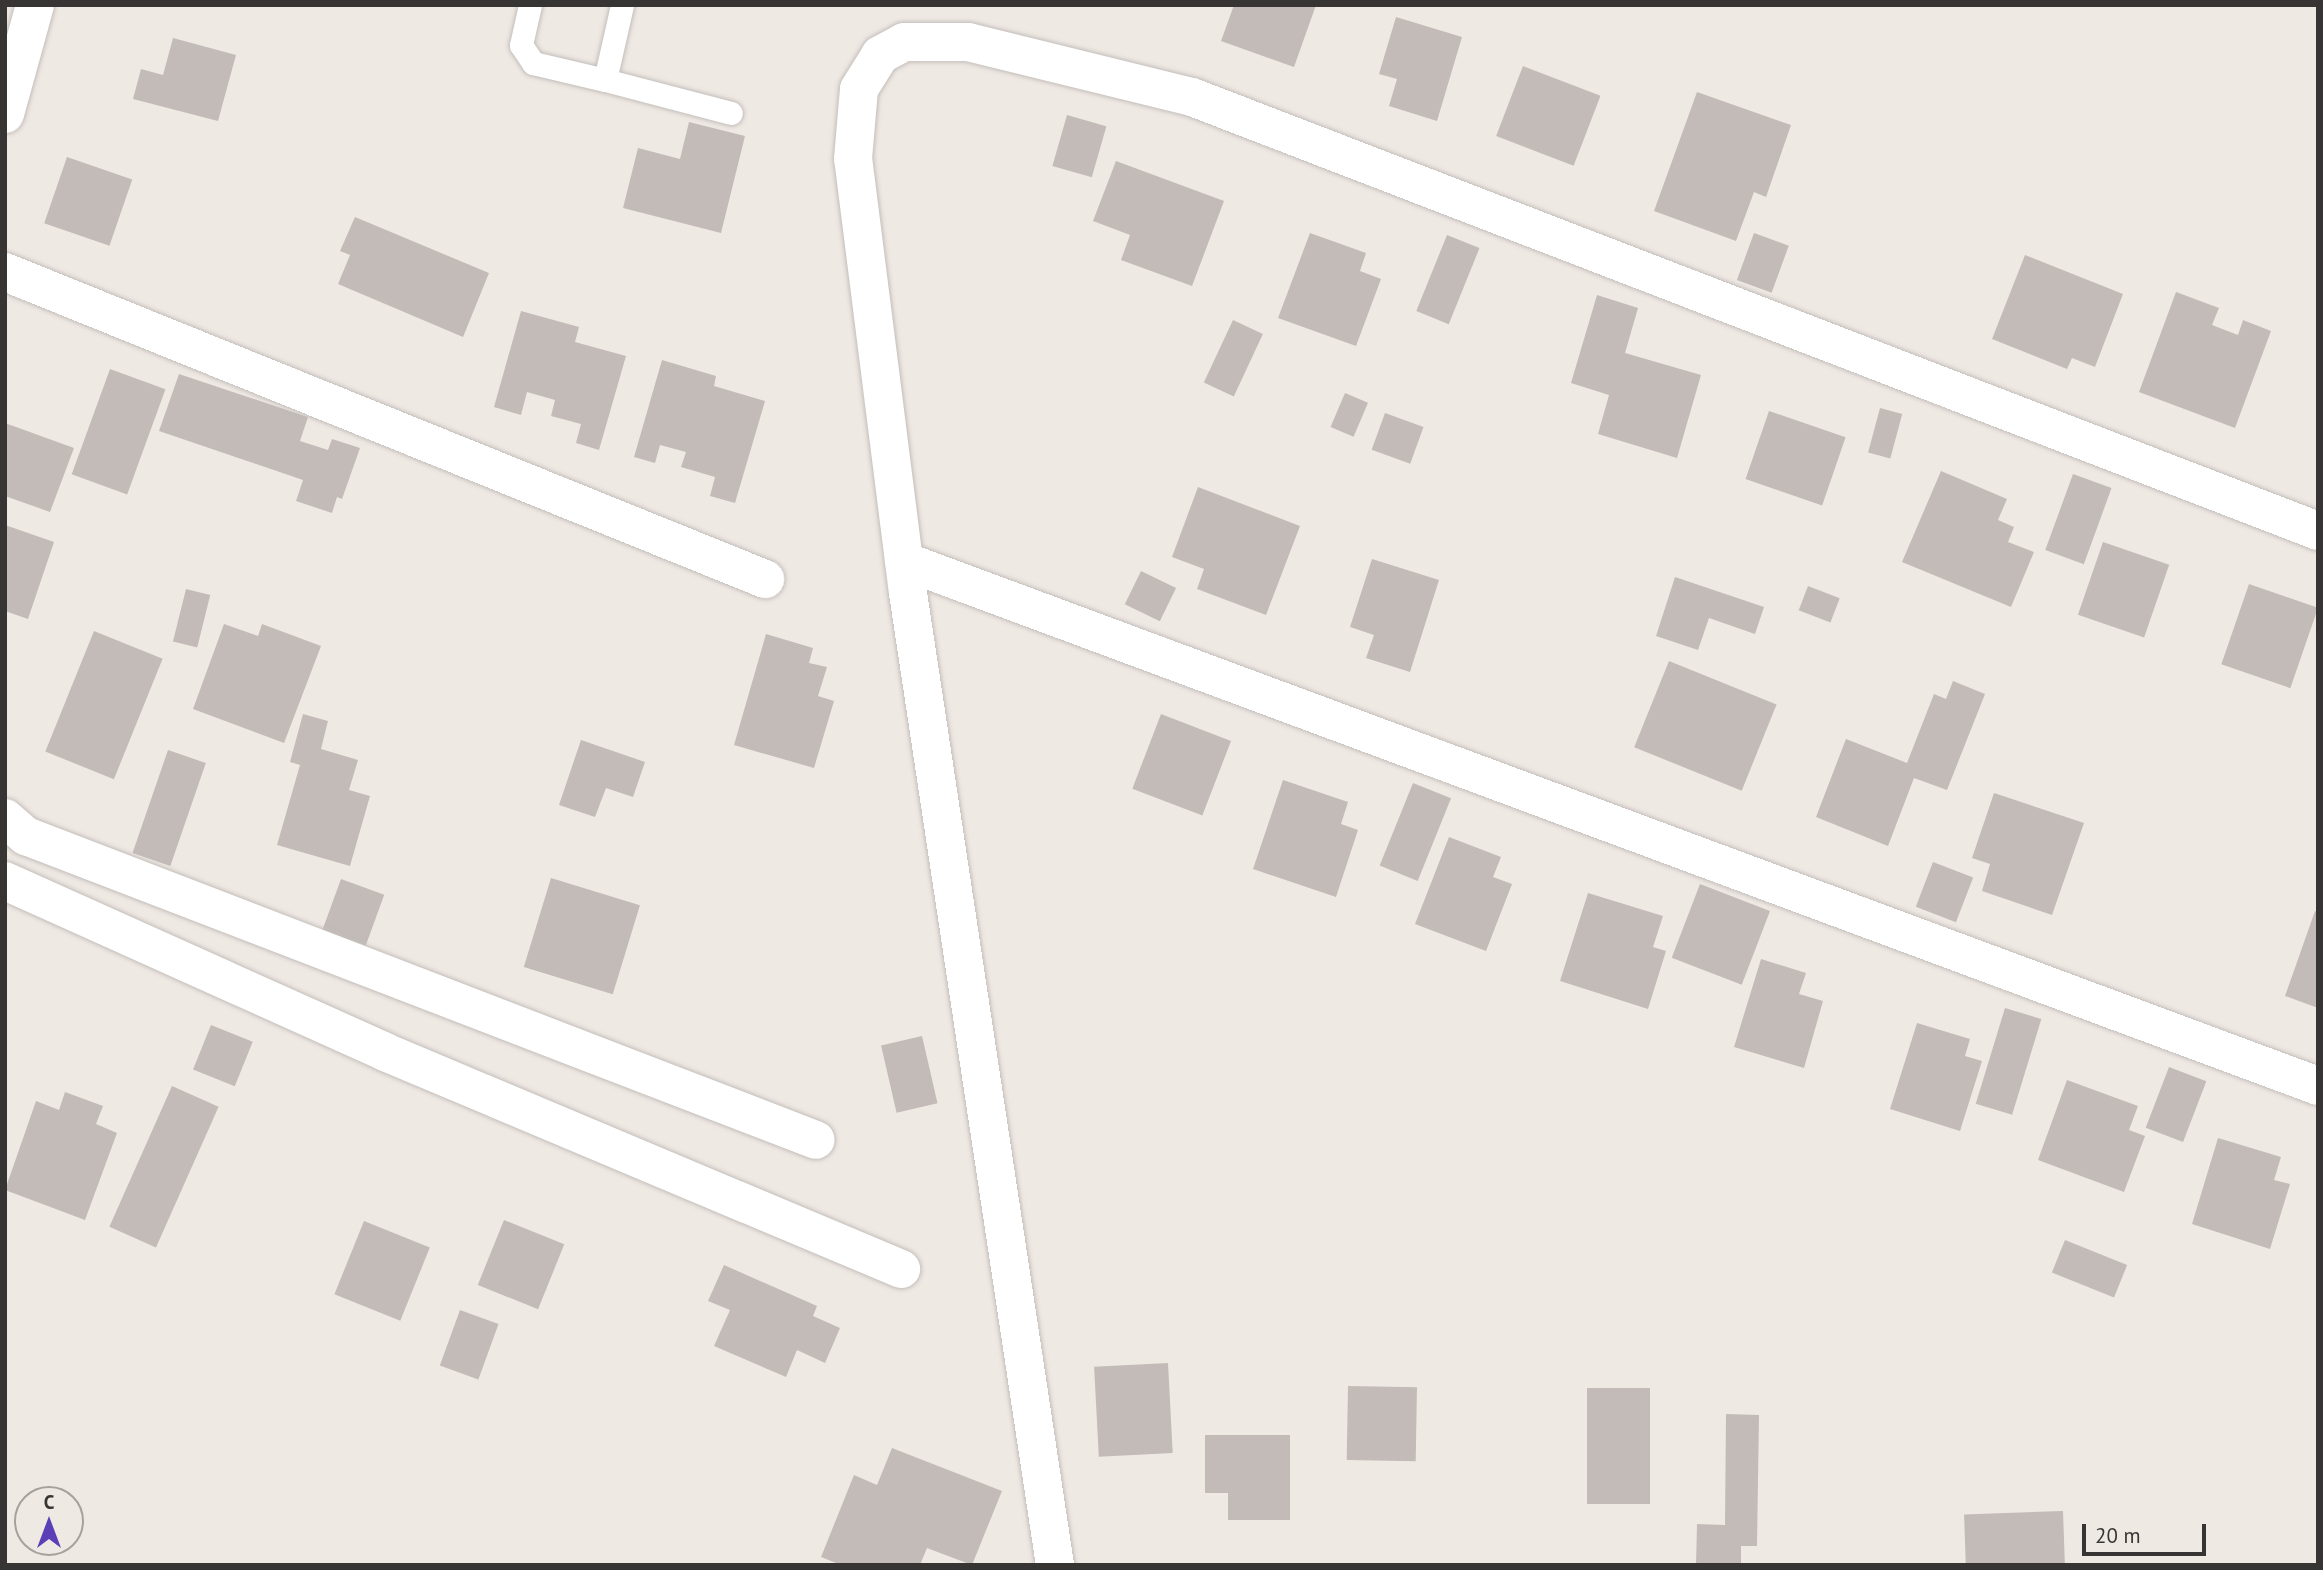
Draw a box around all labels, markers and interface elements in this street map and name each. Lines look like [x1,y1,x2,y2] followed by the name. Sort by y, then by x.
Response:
[14,1486,84,1556] north arrow
[44,1490,54,1514] text: С
[2085,1510,2209,1554] scale bar
[2095,1522,2141,1549] text: 20 m

